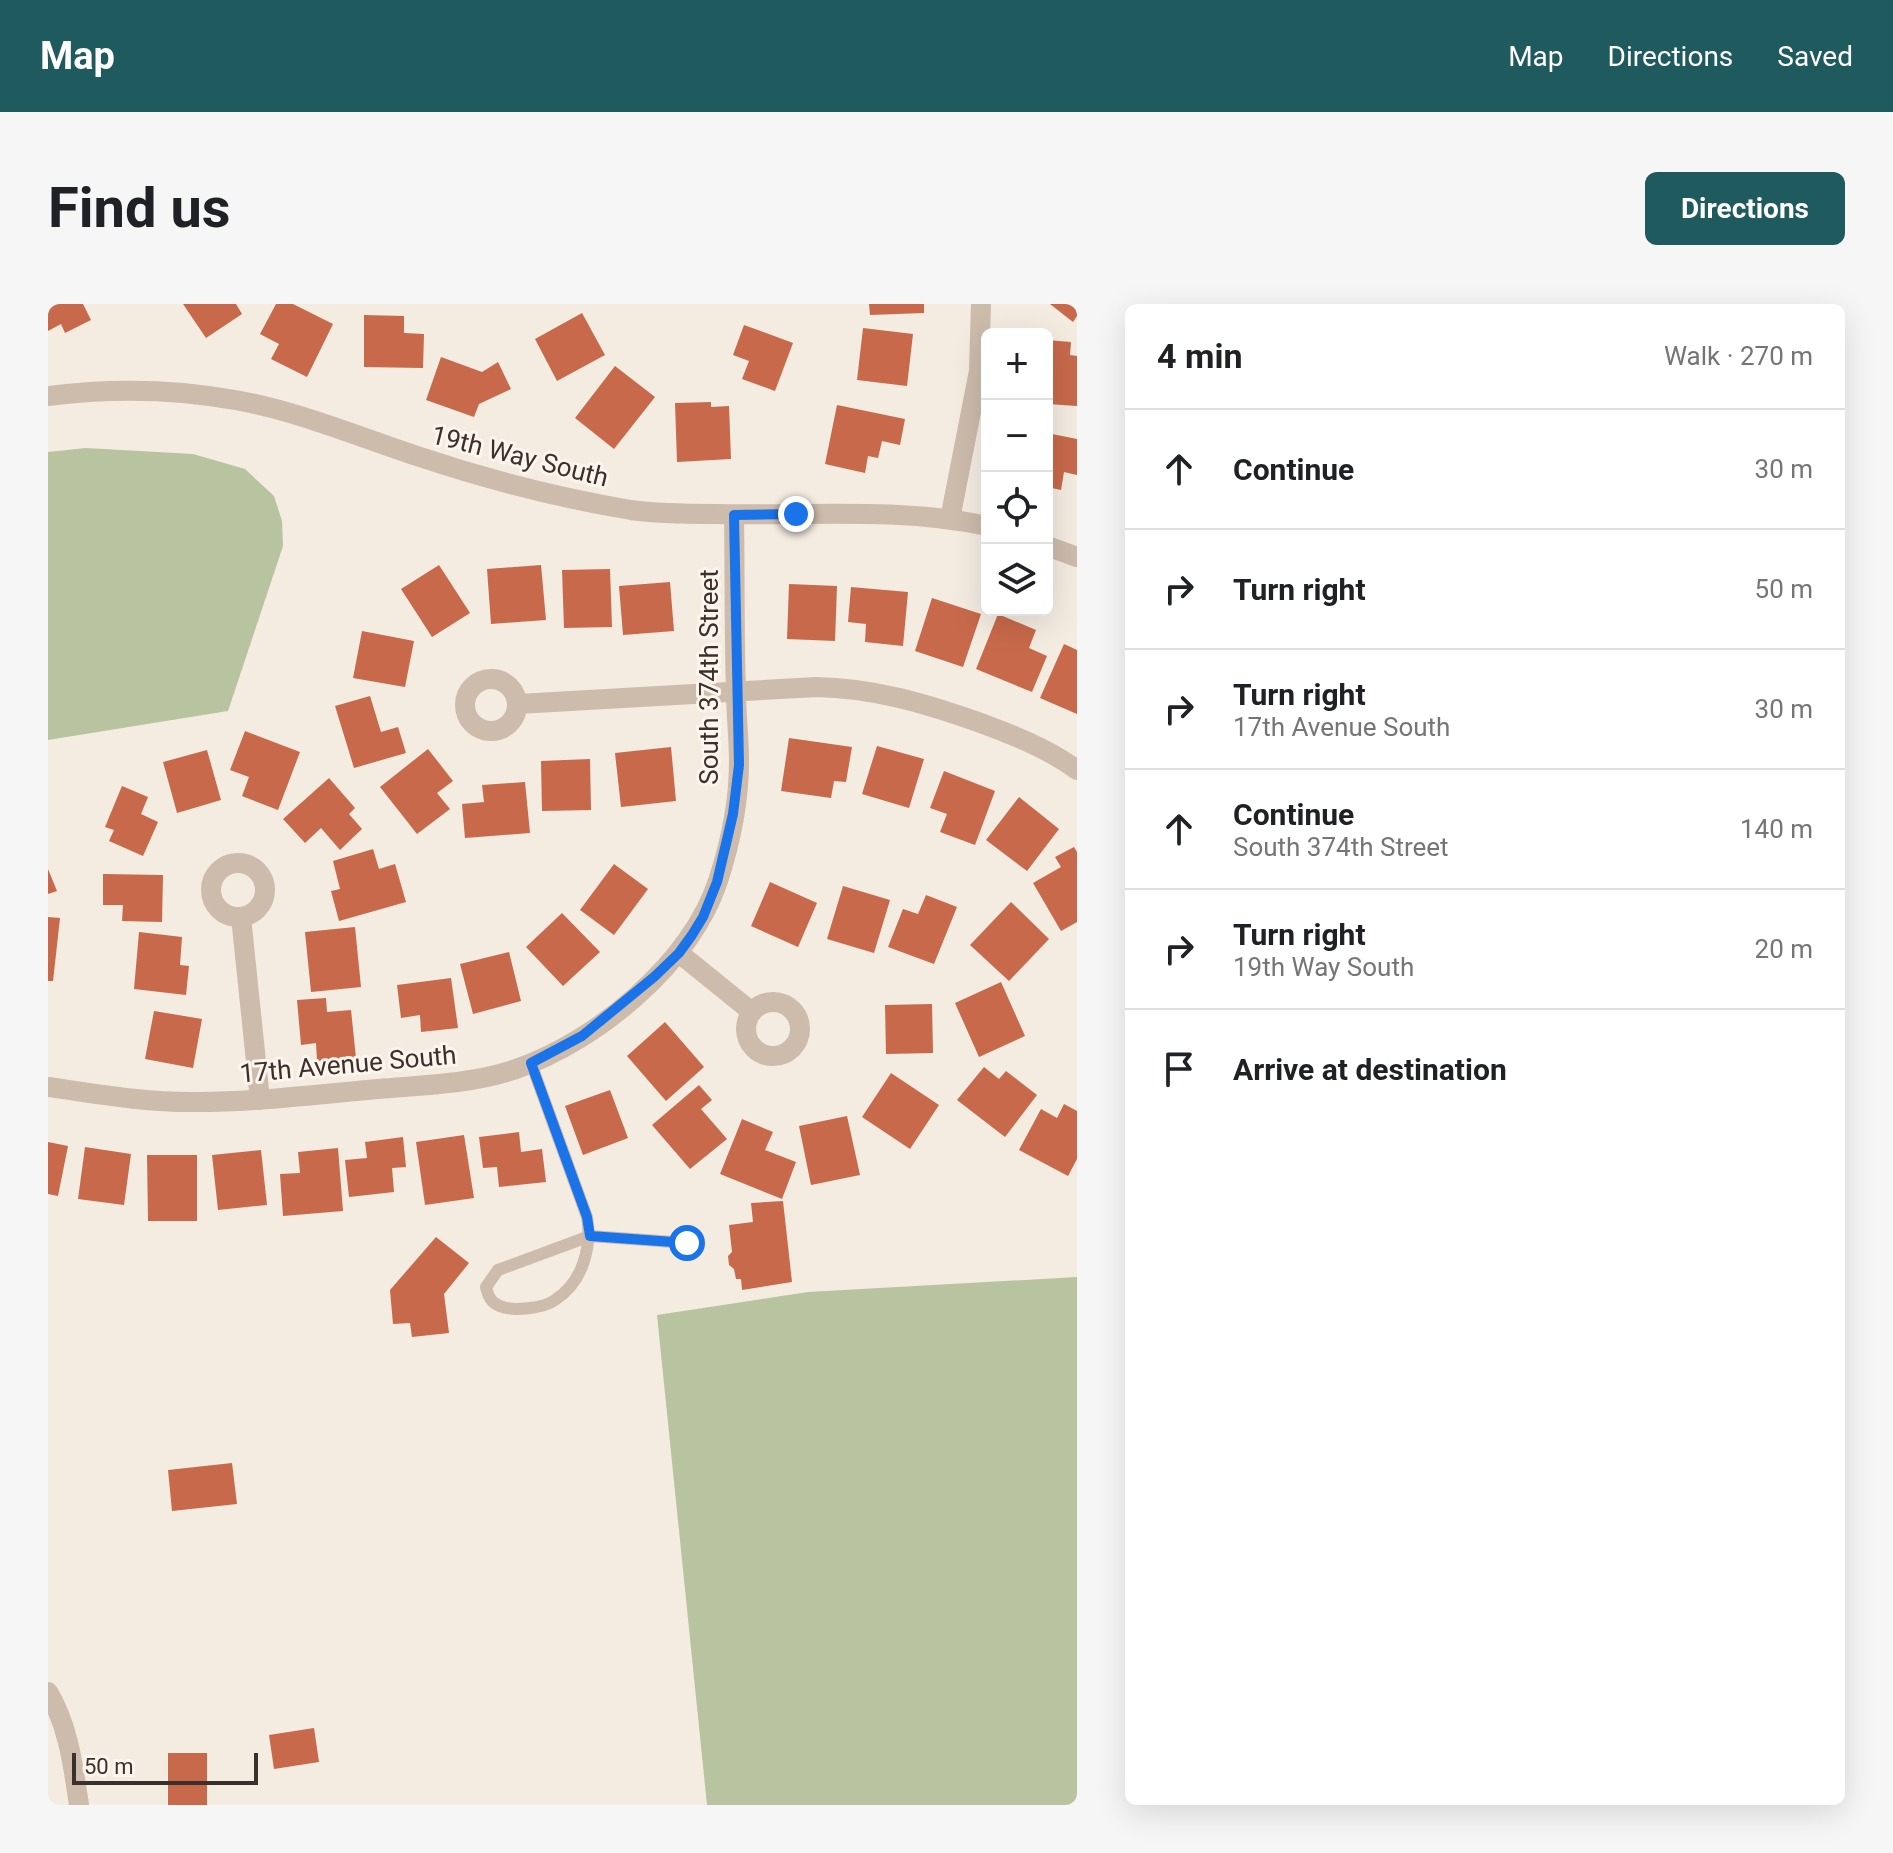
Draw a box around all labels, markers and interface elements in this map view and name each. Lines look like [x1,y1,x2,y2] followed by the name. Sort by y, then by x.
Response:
[40,34,115,78] text: Map
[1508,40,1564,73] text: Map
[1608,40,1733,73] text: Directions
[1777,40,1853,73] text: Saved
[1645,172,1845,245] button: Directions
[48,175,231,241] text: Find us
[981,328,1053,616] map controls
[981,328,1053,400] button: +
[1157,336,1242,376] text: 4 min
[1664,341,1813,371] text: Walk · 270 m
[981,400,1053,472] button: −
[428,420,612,492] street label: 19th Way South
[1157,447,1201,491] icon: ahead
[1233,452,1354,487] text: Continue
[1755,454,1813,484] text: 30 m
[981,472,1053,544] button: locate
[778,496,814,532] route end
[981,544,1053,616] button: layers
[1157,567,1201,611] icon: right
[694,569,724,785] street label: South 374th Street
[1233,572,1366,607] text: Turn right
[1755,574,1813,604] text: 50 m
[1233,677,1366,712] text: Turn right
[1157,687,1201,731] icon: right
[1755,694,1813,724] text: 30 m
[1233,712,1450,742] text: 17th Avenue South
[1233,797,1354,832] text: Continue
[1157,807,1201,851] icon: ahead
[1740,814,1813,844] text: 140 m
[1233,832,1449,862] text: South 374th Street
[1233,917,1366,952] text: Turn right
[1157,927,1201,971] icon: right
[1755,934,1813,964] text: 20 m
[1233,952,1414,982] text: 19th Way South
[238,1040,458,1088] street label: 17th Avenue South
[1157,1047,1201,1091] icon: arrive
[1233,1052,1507,1087] text: Arrive at destination
[669,1225,705,1261] route start
[72,1749,258,1785] scale bar
[84,1754,133,1779] text: 50 m

